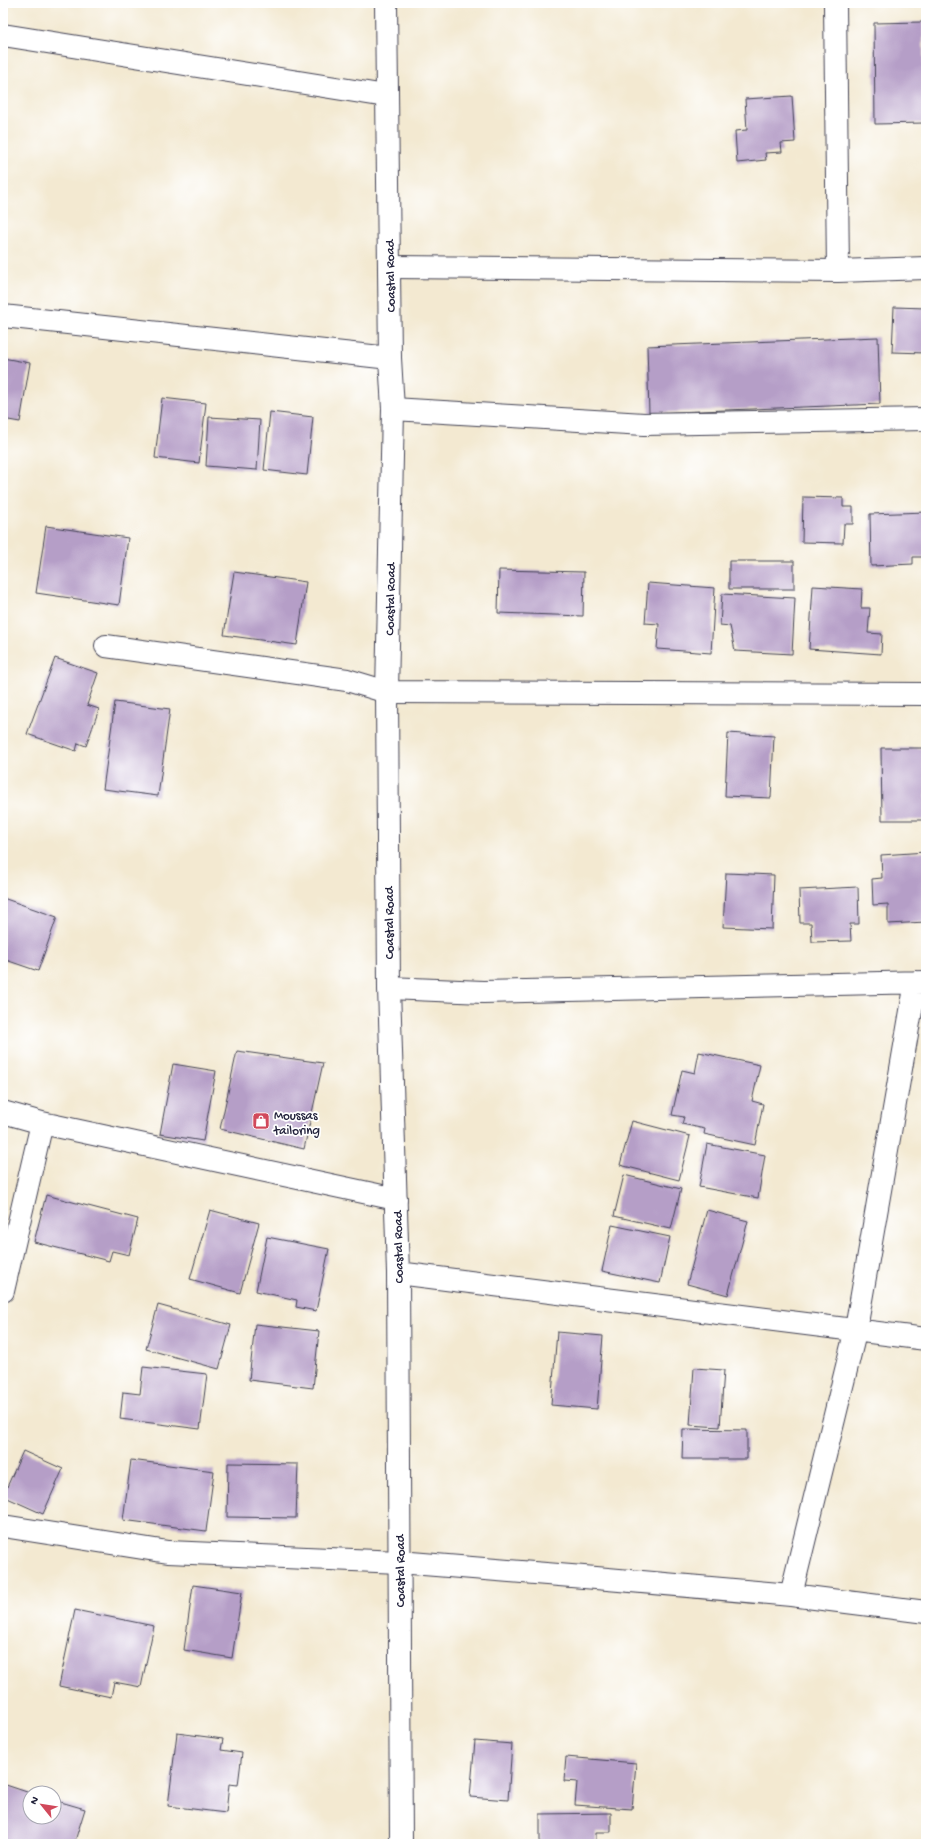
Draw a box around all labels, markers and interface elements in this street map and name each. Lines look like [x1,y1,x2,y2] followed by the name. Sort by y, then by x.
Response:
[383,238,400,312] street label: Coastal Road
[383,561,400,635] street label: Coastal Road
[383,885,398,959] street label: Coastal Road
[273,1109,320,1139] place label: Moussas tailoring
[251,1111,271,1131] shop icon: Moussas tailoring
[391,1209,408,1283] street label: Coastal Road
[394,1533,409,1607] street label: Coastal Road
[22,1785,62,1825] north arrow
[28,1795,42,1807] text: N

